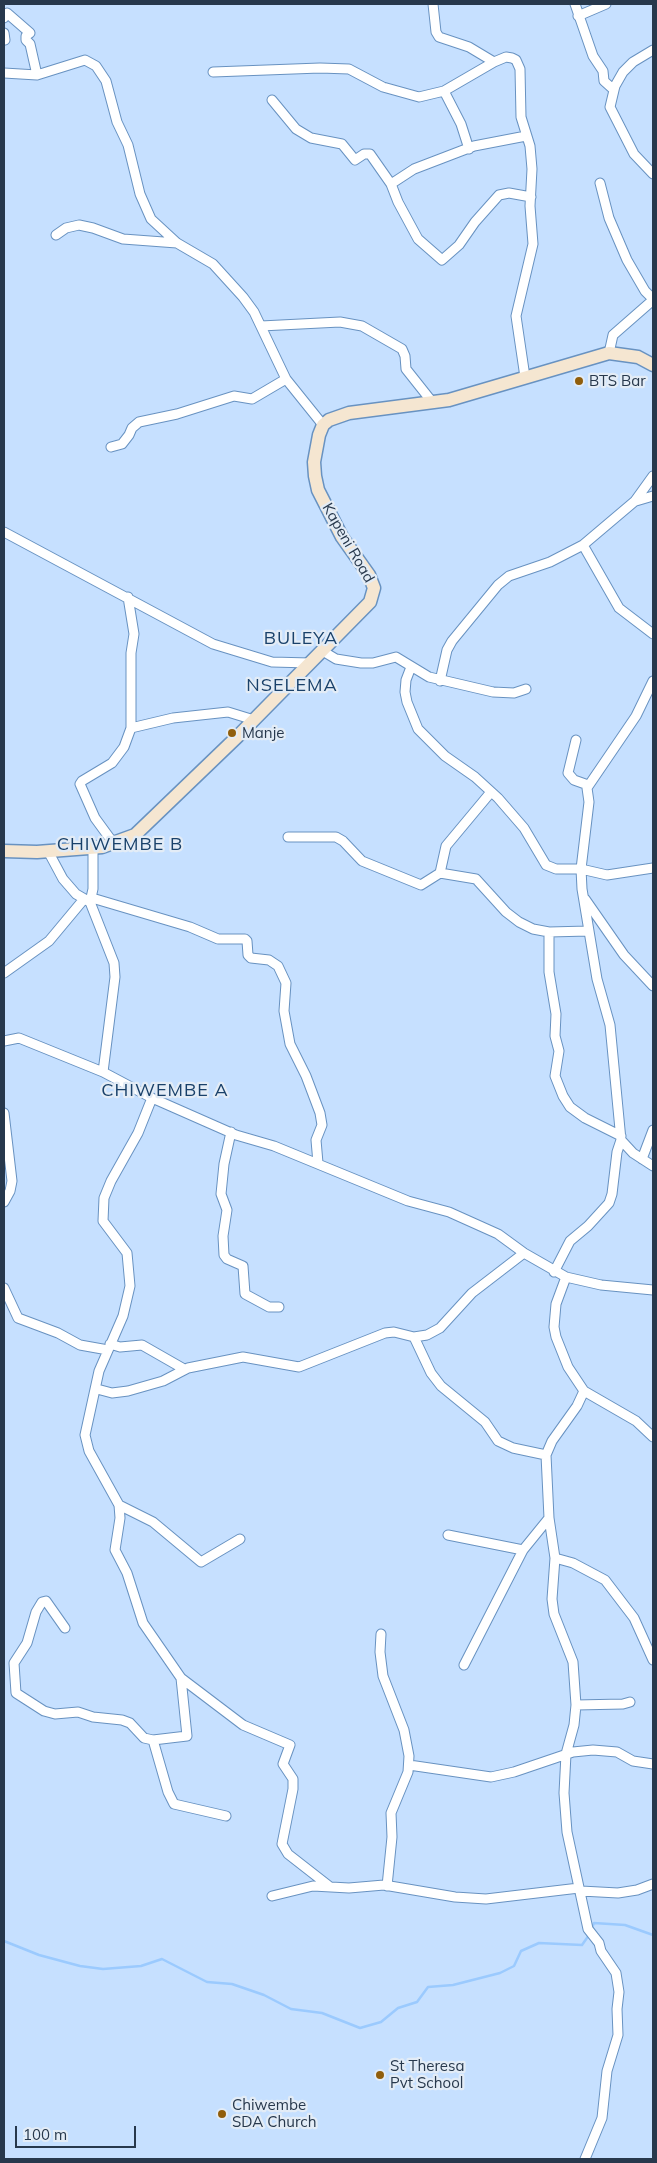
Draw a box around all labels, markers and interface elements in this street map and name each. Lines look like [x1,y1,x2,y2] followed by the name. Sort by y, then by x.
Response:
[589,372,646,390] place label: BTS Bar
[573,375,585,387] marker: BTS Bar
[318,500,378,586] street label: Kapeni Road
[263,628,339,650] district label: BULEYA
[245,675,339,697] district label: NSELEMA
[242,724,284,742] place label: Manje
[226,727,238,739] marker: Manje
[55,834,185,856] district label: CHIWEMBE B
[100,1080,230,1102] district label: CHIWEMBE A
[390,2057,464,2092] place label: St Theresa Pvt School
[374,2069,386,2081] marker: St Theresa Pvt School
[232,2096,317,2131] place label: Chiwembe SDA Church
[216,2108,228,2120] marker: Chiwembe SDA Church
[18,2116,139,2148] scale bar
[23,2125,67,2144] text: 100 m

